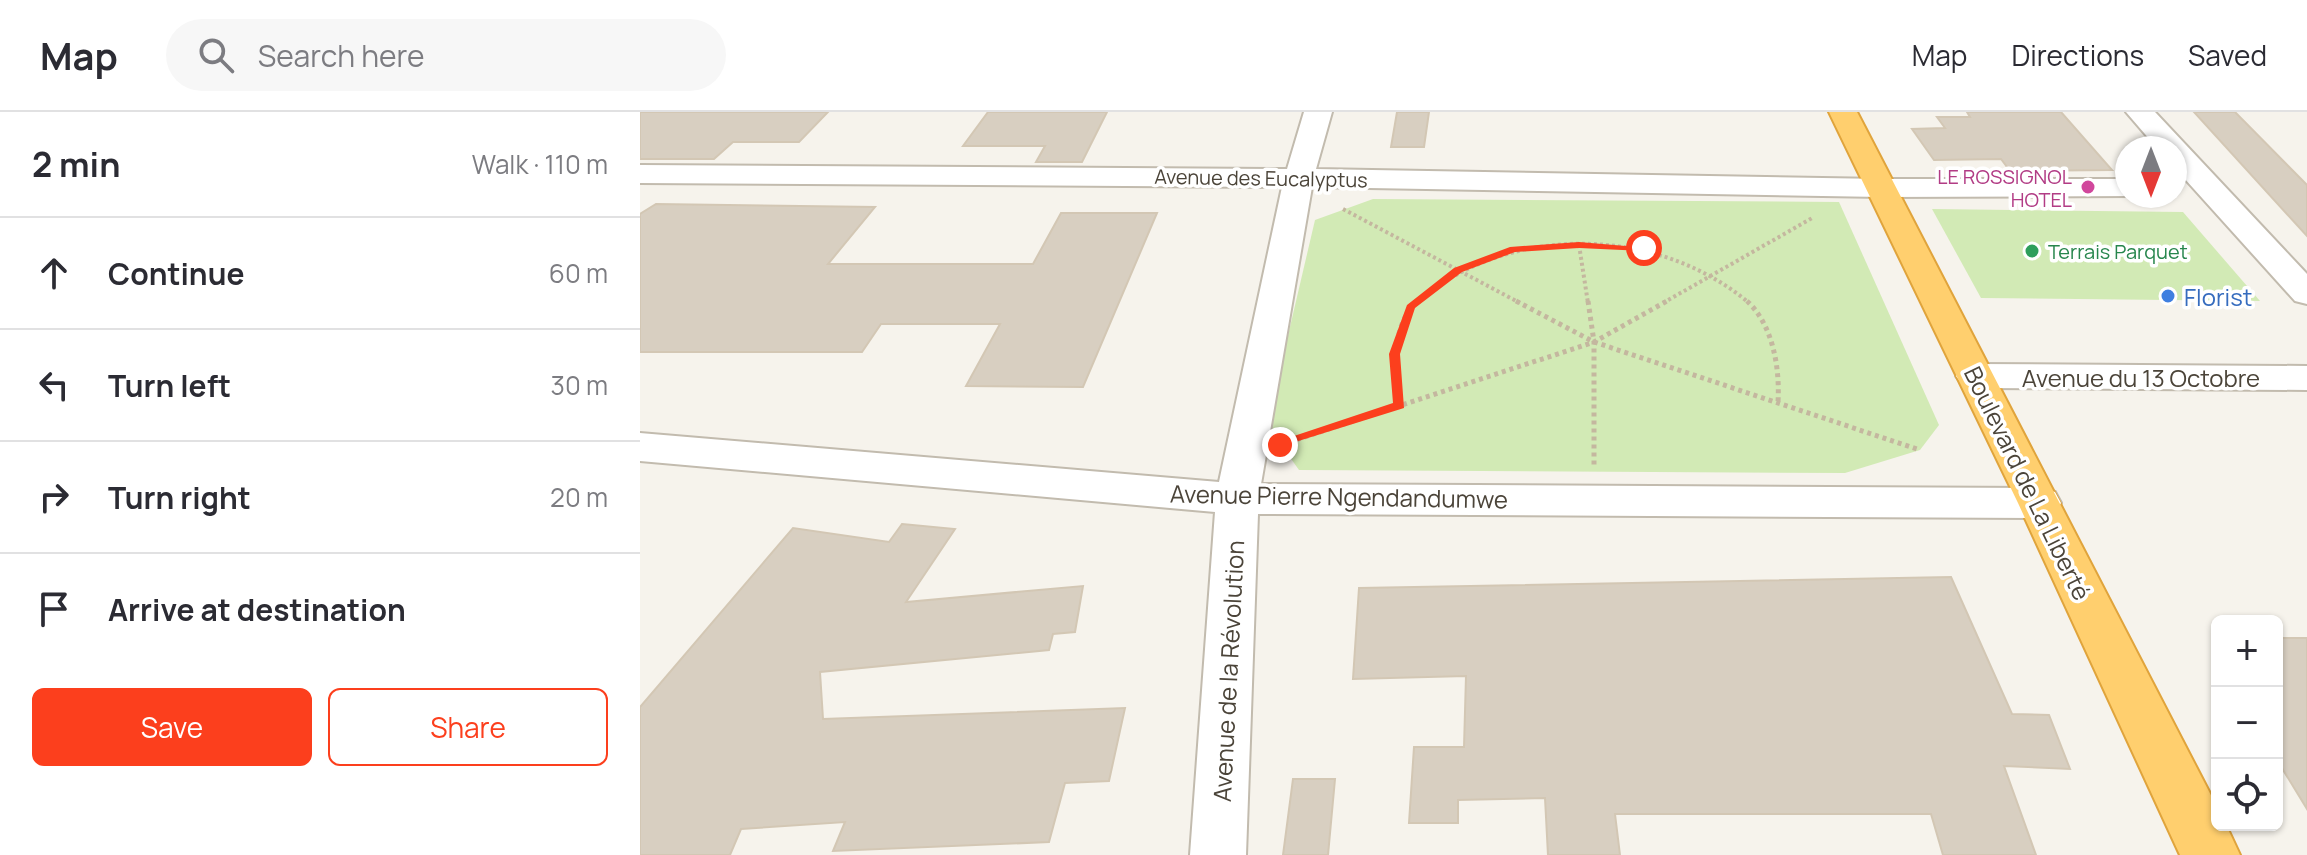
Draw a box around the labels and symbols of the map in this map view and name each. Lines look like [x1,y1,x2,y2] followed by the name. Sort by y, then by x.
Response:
[2115,136,2187,208] north arrow
[1154,163,1368,193] street label: Avenue des Eucalyptus
[1937,163,2072,213] place label: LE ROSSIGNOL HOTEL
[2079,178,2097,196] marker: LE ROSSIGNOL HOTEL
[1626,230,1662,266] route start
[2048,238,2188,265] place label: Terrais Parquet
[2023,242,2041,260] marker: Terrais Parquet
[2184,280,2252,313] place label: Florist
[2159,287,2177,305] marker: Florist
[1957,361,2099,605] street label: Boulevard de La Liberté
[2022,361,2260,394] street label: Avenue du 13 Octobre
[1262,427,1298,463] route end
[1170,477,1508,515] street label: Avenue Pierre Ngendandumwe
[1205,539,1251,803] street label: Avenue de la Révolution

